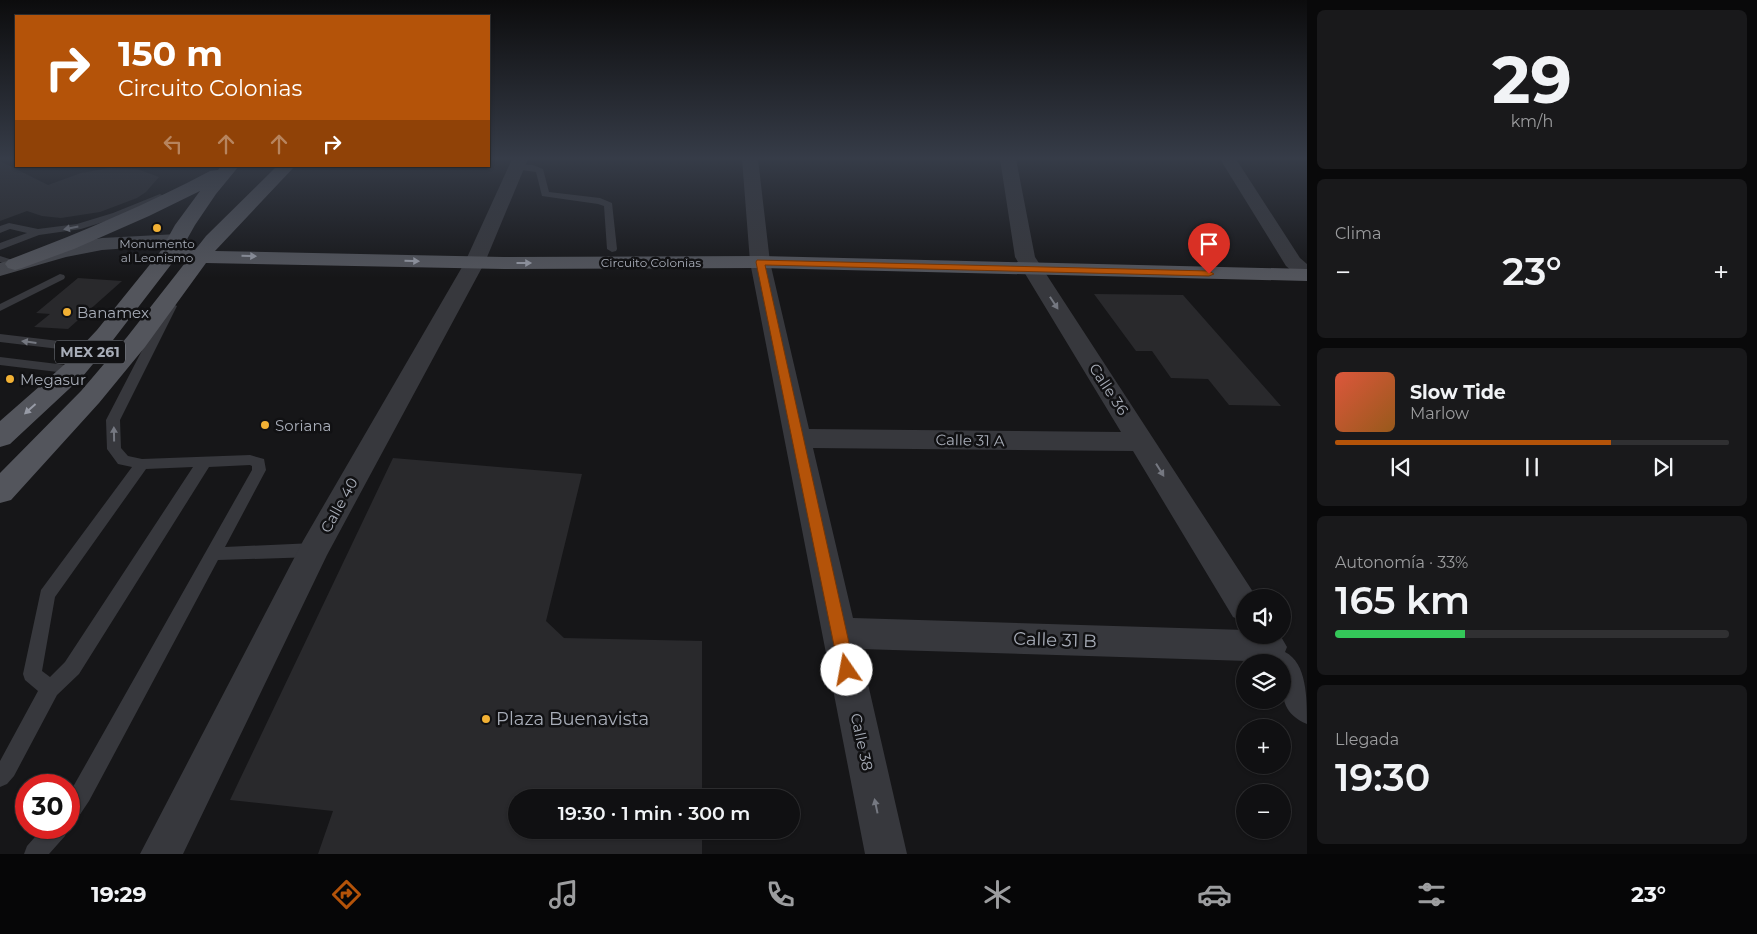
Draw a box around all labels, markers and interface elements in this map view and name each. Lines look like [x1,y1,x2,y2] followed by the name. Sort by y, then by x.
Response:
[118,32,223,75] text: 150 m
[35,35,100,100] icon: right
[1492,40,1572,119] text: 29
[118,75,302,102] text: Circuito Colonias
[1511,112,1553,131] text: km/h
[159,130,187,158] icon: left
[212,130,240,158] icon: ahead
[265,130,293,158] icon: ahead
[318,130,346,158] icon: right
[151,222,163,234] marker: Monumento al Leonismo
[1188,223,1230,274] pin
[63,224,79,232] one-way arrow
[1335,224,1381,243] text: Clima
[1195,230,1223,258] icon: arrive
[119,236,195,265] place label: Monumento al Leonismo
[1502,248,1562,295] text: 23°
[242,253,258,261] one-way arrow
[601,255,701,270] street label: Circuito Colonias
[1335,255,1351,289] text: −
[1713,255,1729,289] text: +
[404,257,420,265] one-way arrow
[516,259,532,267] one-way arrow
[1049,296,1058,309] one-way arrow
[77,303,149,322] place label: Banamex
[61,306,73,318] marker: Banamex
[21,338,37,346] one-way arrow
[55,341,125,364] road number: MEX 261
[1085,359,1133,419] street label: Calle 36
[20,370,86,389] place label: Megasur
[4,373,16,385] marker: Megasur
[1410,381,1506,404] text: Slow Tide
[25,403,37,415] one-way arrow
[1410,404,1469,423] text: Marlow
[275,416,331,435] place label: Soriana
[259,419,271,431] marker: Soriana
[109,426,117,442] one-way arrow
[935,430,1005,450] street label: Calle 31 A
[1387,453,1415,481] icon: previous
[1518,453,1546,481] icon: pause
[1649,453,1677,481] icon: next
[1155,463,1164,476] one-way arrow
[316,474,362,536] street label: Calle 40
[1335,553,1468,572] text: Autonomía · 33%
[1335,577,1470,624] text: 165 km
[1236,589,1291,839] map controls
[1236,589,1291,644] button: sound
[1013,628,1097,652] street label: Calle 31 B
[820,643,872,695] position arrow
[1236,654,1291,709] button: layers
[496,708,649,730] place label: Plaza Buenavista
[847,711,877,773] street label: Calle 38
[480,713,492,725] marker: Plaza Buenavista
[1236,719,1291,774] button: +
[1335,730,1399,749] text: Llegada
[1335,754,1430,801] text: 19:30
[15,774,80,839] speed limit sign: 30
[1236,784,1291,839] button: −
[872,799,880,814] one-way arrow
[558,802,750,825] text: 19:30 · 1 min · 300 m
[329,877,364,912] icon: directions
[546,877,581,912] icon: music
[763,877,798,912] icon: phone
[980,877,1015,912] icon: climate
[1197,877,1232,912] icon: car
[1414,877,1449,912] icon: filters
[91,881,146,908] text: 19:29
[1631,881,1666,908] text: 23°

